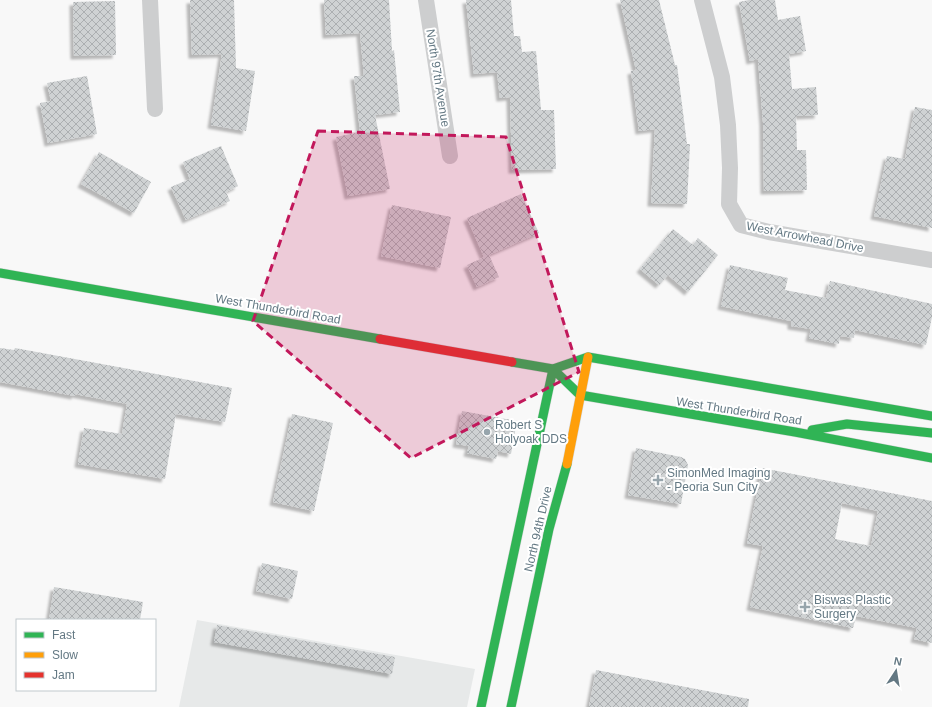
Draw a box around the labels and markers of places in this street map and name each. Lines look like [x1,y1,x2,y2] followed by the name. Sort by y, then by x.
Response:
[495,418,567,446] place label: Robert S Holyoak DDS
[482,427,492,437] marker: Robert S Holyoak DDS
[667,466,770,494] place label: SimonMed Imaging - Peoria Sun City
[652,474,664,486] marker: SimonMed Imaging - Peoria Sun City
[814,593,891,621] place label: Biswas Plastic Surgery
[799,601,811,613] marker: Biswas Plastic Surgery

